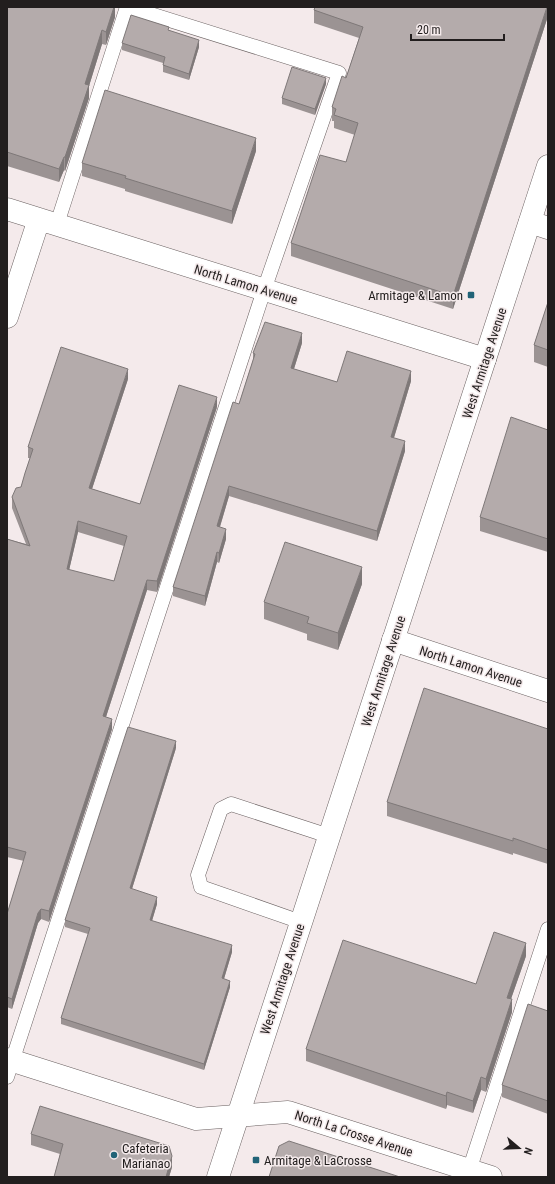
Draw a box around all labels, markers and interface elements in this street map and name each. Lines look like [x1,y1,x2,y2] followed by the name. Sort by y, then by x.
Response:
[411,16,504,42] scale bar
[417,23,441,37] text: 20 m
[192,262,299,307] street label: North Lamon Avenue
[368,288,463,303] place label: Armitage & Lamon
[466,290,476,300] marker: Armitage & Lamon
[459,306,509,421] street label: West Armitage Avenue
[358,614,408,729] street label: West Armitage Avenue
[417,643,524,690] street label: North Lamon Avenue
[257,922,307,1037] street label: West Armitage Avenue
[293,1107,415,1160] street label: North La Crosse Avenue
[499,1128,539,1168] north arrow
[122,1141,170,1171] place label: Cafeteria Marianao
[521,1146,535,1157] text: N
[109,1150,119,1160] marker: Cafeteria Marianao
[264,1153,372,1168] place label: Armitage & LaCrosse
[251,1155,261,1165] marker: Armitage & LaCrosse

